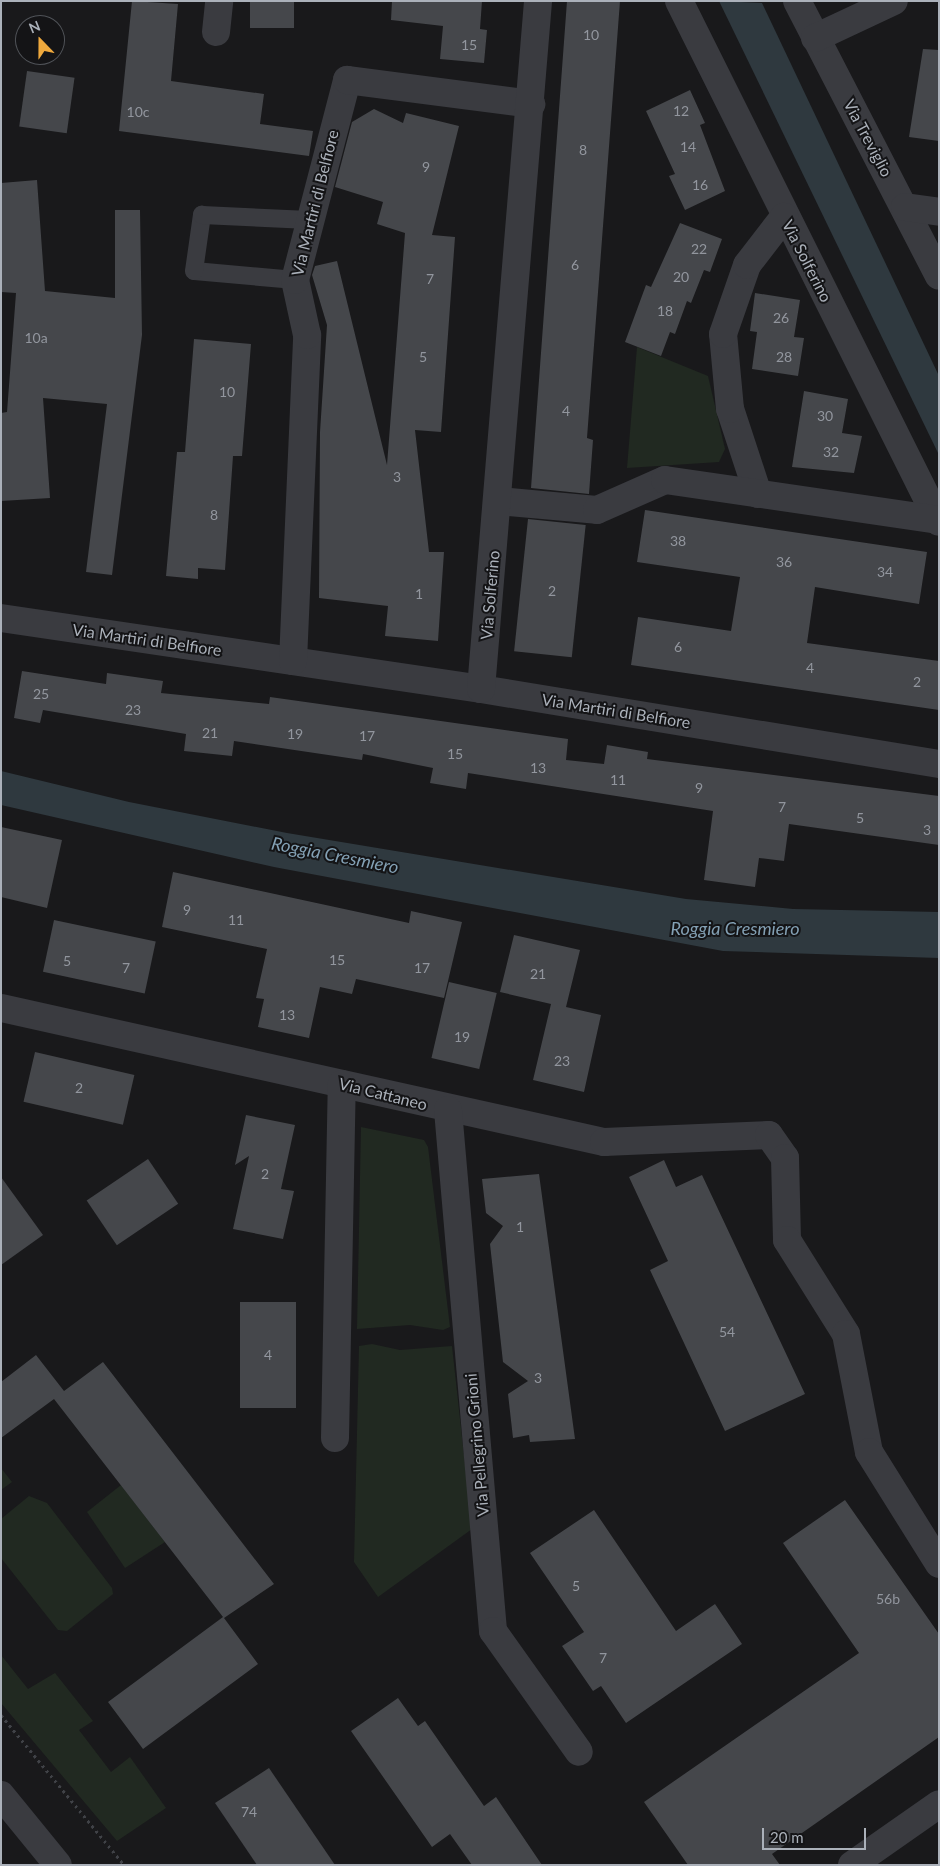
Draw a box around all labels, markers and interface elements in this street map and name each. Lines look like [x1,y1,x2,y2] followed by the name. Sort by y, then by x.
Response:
[15,15,65,65] north arrow
[26,17,43,36] text: N
[583,27,599,43] house number: 10
[461,37,477,53] house number: 15
[840,96,896,180] street label: Via Treviglio
[673,103,689,119] house number: 12
[127,104,149,120] house number: 10c
[288,128,342,278] street label: Via Martiri di Belfiore
[680,139,696,155] house number: 14
[579,142,587,158] house number: 8
[422,159,430,175] house number: 9
[692,177,708,193] house number: 16
[778,217,836,305] street label: Via Solferino
[691,241,707,257] house number: 22
[571,257,579,273] house number: 6
[673,269,689,285] house number: 20
[426,271,434,287] house number: 7
[657,303,673,319] house number: 18
[773,310,789,326] house number: 26
[24,330,48,346] house number: 10a
[419,349,427,365] house number: 5
[776,349,792,365] house number: 28
[219,384,235,400] house number: 10
[562,403,570,419] house number: 4
[817,408,833,424] house number: 30
[823,444,839,460] house number: 32
[393,469,401,485] house number: 3
[210,507,218,523] house number: 8
[670,533,686,549] house number: 38
[477,550,503,640] street label: Via Solferino
[776,554,792,570] house number: 36
[877,564,893,580] house number: 34
[548,583,556,599] house number: 2
[415,586,423,602] house number: 1
[71,620,223,660] street label: Via Martiri di Belfiore
[674,639,682,655] house number: 6
[806,660,814,676] house number: 4
[913,674,921,690] house number: 2
[33,686,49,702] house number: 25
[540,690,692,732] street label: Via Martiri di Belfiore
[125,702,141,718] house number: 23
[202,725,218,741] house number: 21
[287,726,303,742] house number: 19
[359,728,375,744] house number: 17
[447,746,463,762] house number: 15
[530,760,546,776] house number: 13
[610,772,626,788] house number: 11
[695,780,703,796] house number: 9
[778,799,786,815] house number: 7
[856,810,864,826] house number: 5
[923,822,931,838] house number: 3
[270,832,400,878] water label: Roggia Cresmiero
[183,902,191,918] house number: 9
[228,912,244,928] house number: 11
[670,917,800,939] water label: Roggia Cresmiero
[329,952,345,968] house number: 15
[63,953,71,969] house number: 5
[122,960,130,976] house number: 7
[414,960,430,976] house number: 17
[530,966,546,982] house number: 21
[279,1007,295,1023] house number: 13
[454,1029,470,1045] house number: 19
[554,1053,570,1069] house number: 23
[337,1074,429,1114] street label: Via Cattaneo
[75,1080,83,1096] house number: 2
[261,1166,269,1182] house number: 2
[516,1219,524,1235] house number: 1
[719,1324,735,1340] house number: 54
[264,1347,272,1363] house number: 4
[534,1370,542,1386] house number: 3
[461,1373,493,1517] street label: Via Pellegrino Grioni
[572,1578,580,1594] house number: 5
[876,1591,900,1607] house number: 56b
[599,1650,607,1666] house number: 7
[241,1804,257,1820] house number: 74
[765,1818,869,1850] scale bar
[770,1828,804,1846] text: 20 m

